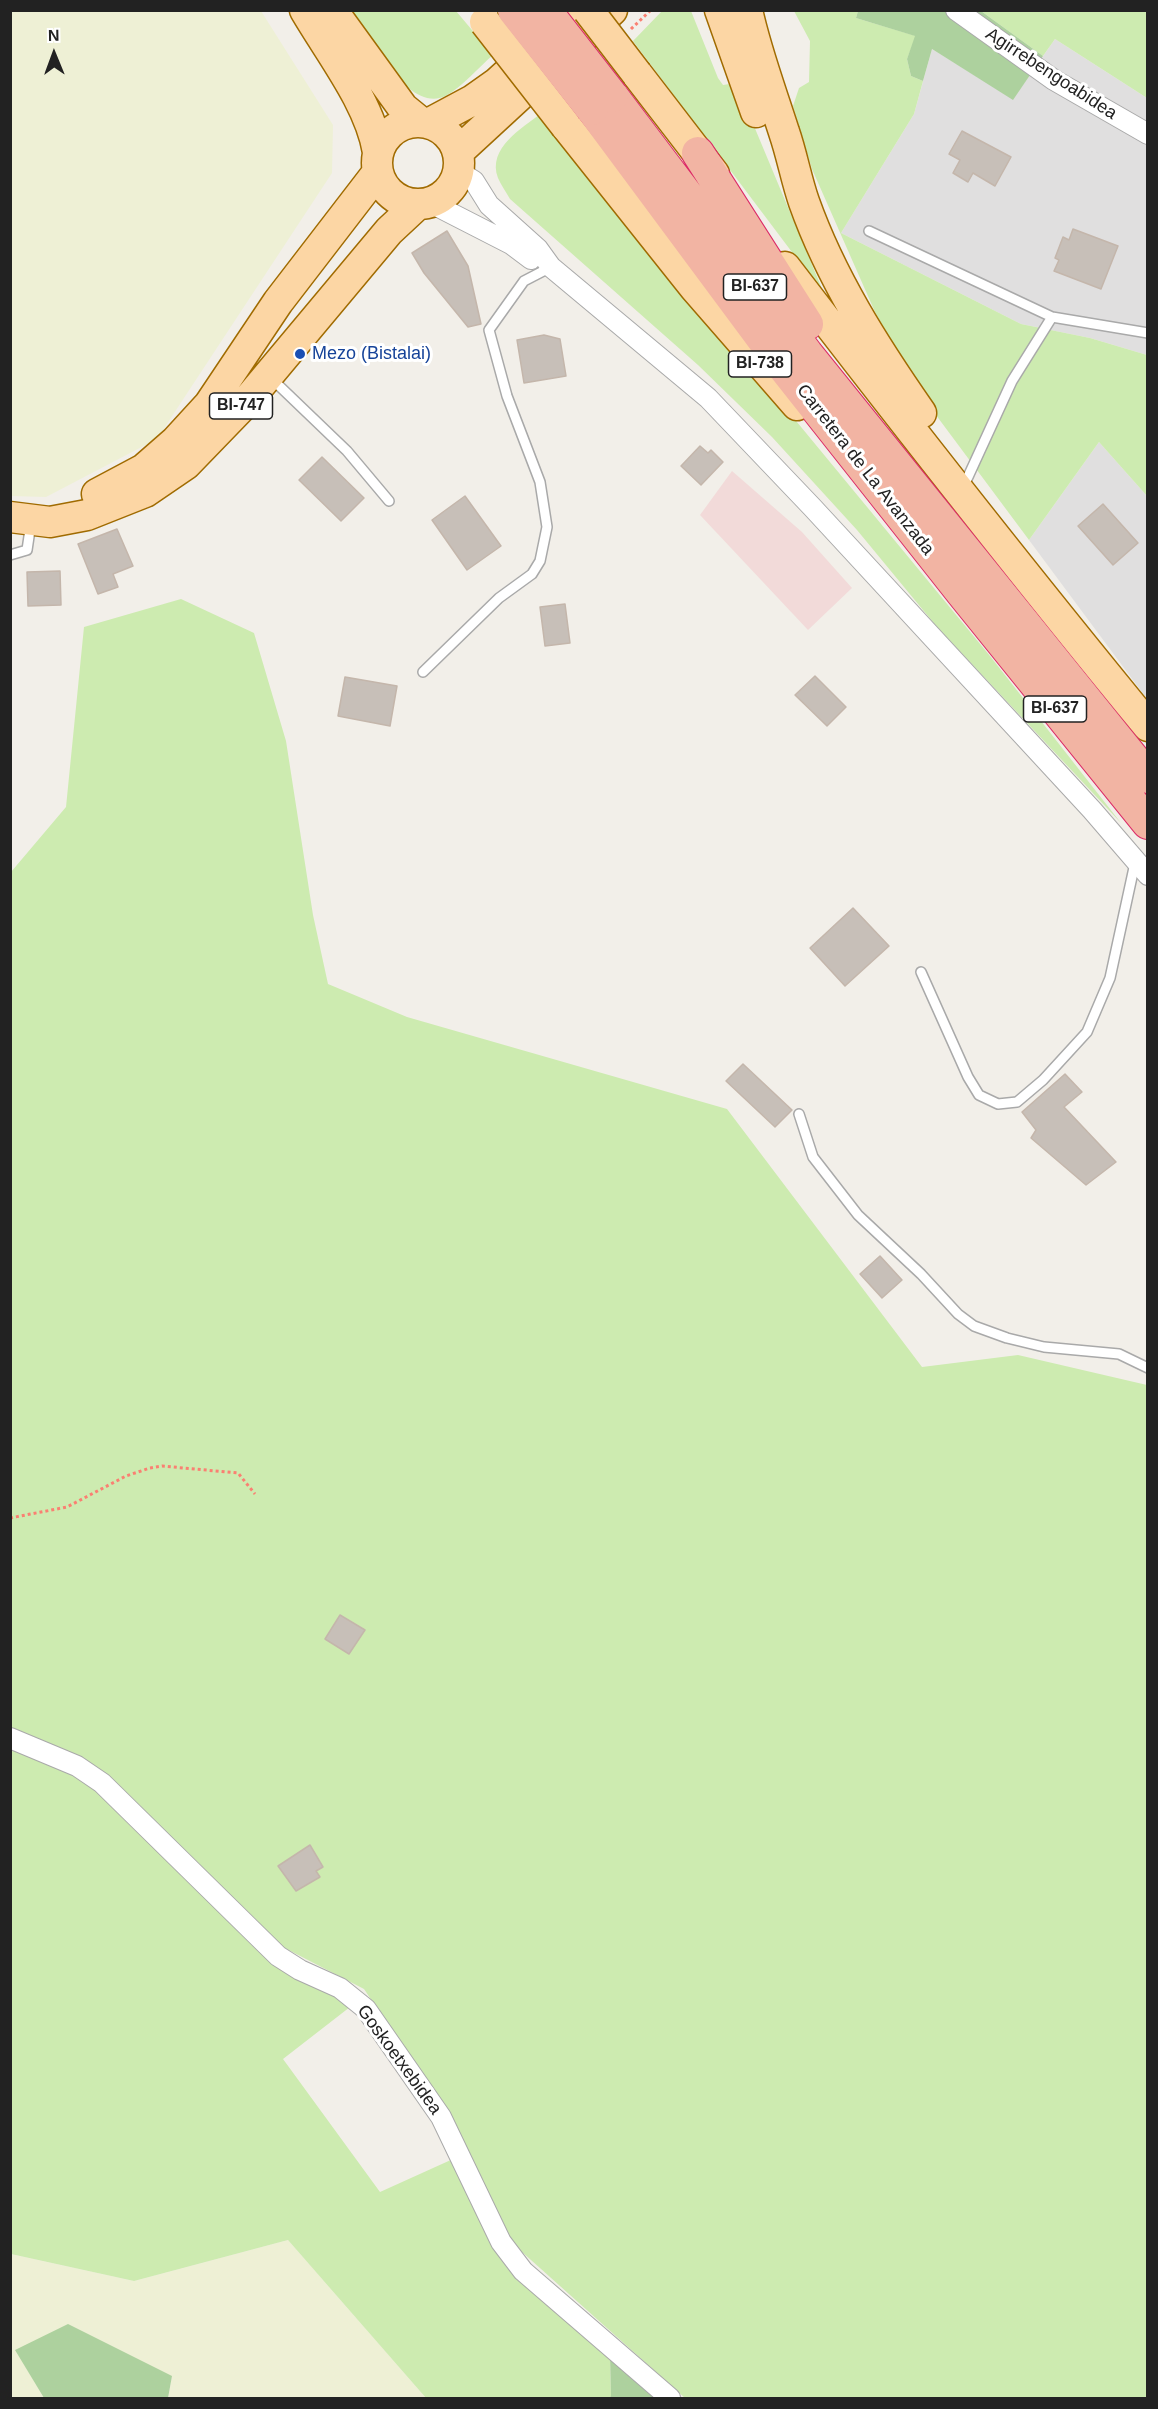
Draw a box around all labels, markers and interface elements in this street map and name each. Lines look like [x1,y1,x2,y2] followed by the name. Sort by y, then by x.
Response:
[24,24,84,84] north arrow
[981,24,1121,124] street label: Agirrebengoabidea
[48,27,60,44] text: N
[724,274,786,300] road number: BI-637
[312,343,431,365] place label: Mezo (Bistalai)
[293,347,307,361] marker: Mezo (Bistalai)
[728,351,792,377] road number: BI-738
[792,380,938,560] street label: Carretera de La Avanzada
[210,393,272,419] road number: BI-747
[1024,696,1086,722] road number: BI-637
[352,2001,446,2119] street label: Goskoetxebidea

